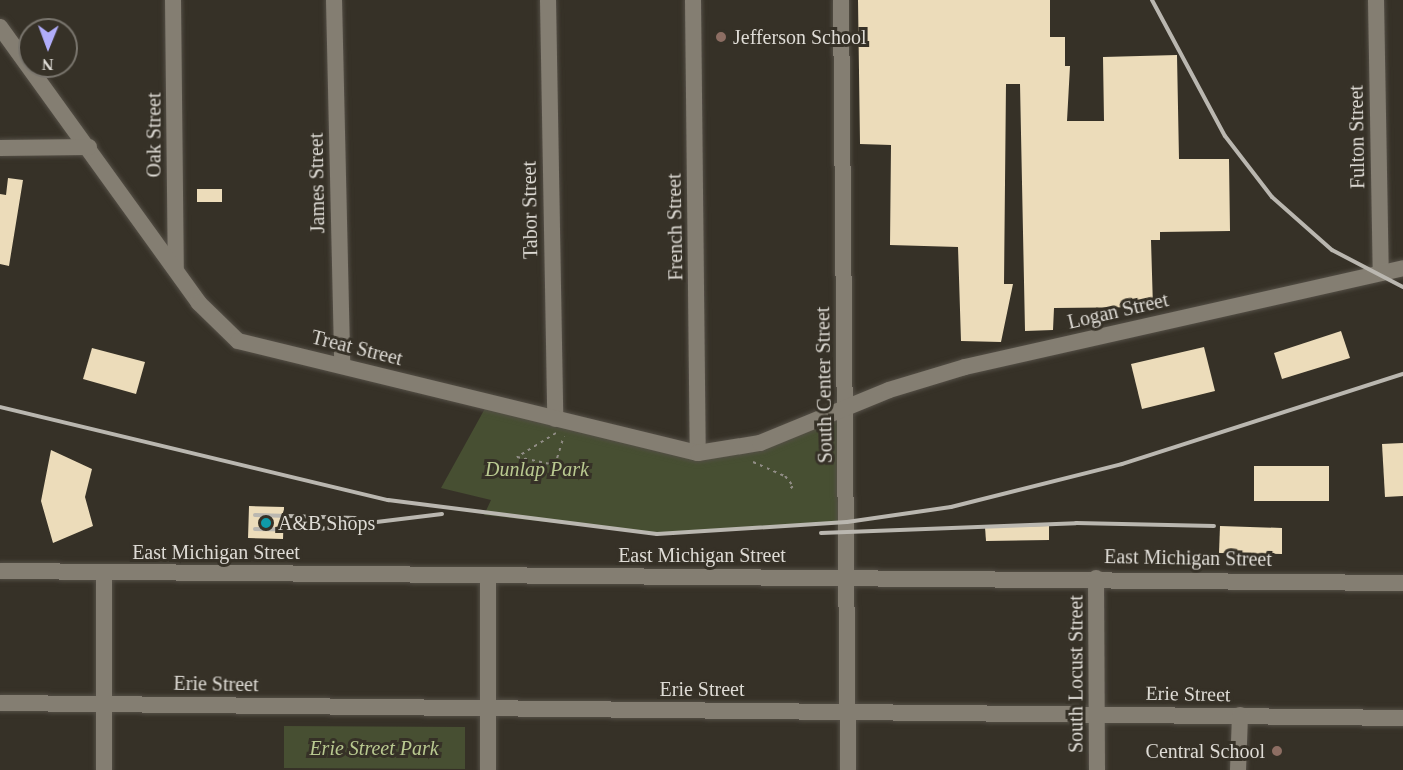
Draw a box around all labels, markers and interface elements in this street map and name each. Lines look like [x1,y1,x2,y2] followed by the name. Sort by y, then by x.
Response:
[18,18,78,78] north arrow
[733,25,866,49] place label: Jefferson School
[714,30,728,44] marker: Jefferson School
[42,56,54,73] text: N
[1344,85,1370,189] street label: Fulton Street
[142,93,166,177] street label: Oak Street
[304,133,330,233] street label: James Street
[517,161,543,259] street label: Tabor Street
[662,173,688,281] street label: French Street
[1065,288,1171,334] street label: Logan Street
[811,306,837,464] street label: South Center Street
[309,325,405,371] street label: Treat Street
[485,457,589,481] park label: Dunlap Park
[278,511,375,535] place label: A&B Shops
[259,516,273,530] marker: A&B Shops
[132,540,300,564] street label: East Michigan Street
[618,543,786,567] street label: East Michigan Street
[1104,545,1272,571] street label: East Michigan Street
[1064,595,1088,753] street label: South Locust Street
[173,671,259,697] street label: Erie Street
[660,677,744,701] street label: Erie Street
[1145,681,1231,707] street label: Erie Street
[309,736,439,760] park label: Erie Street Park
[1146,739,1265,763] place label: Central School
[1270,744,1284,758] marker: Central School

